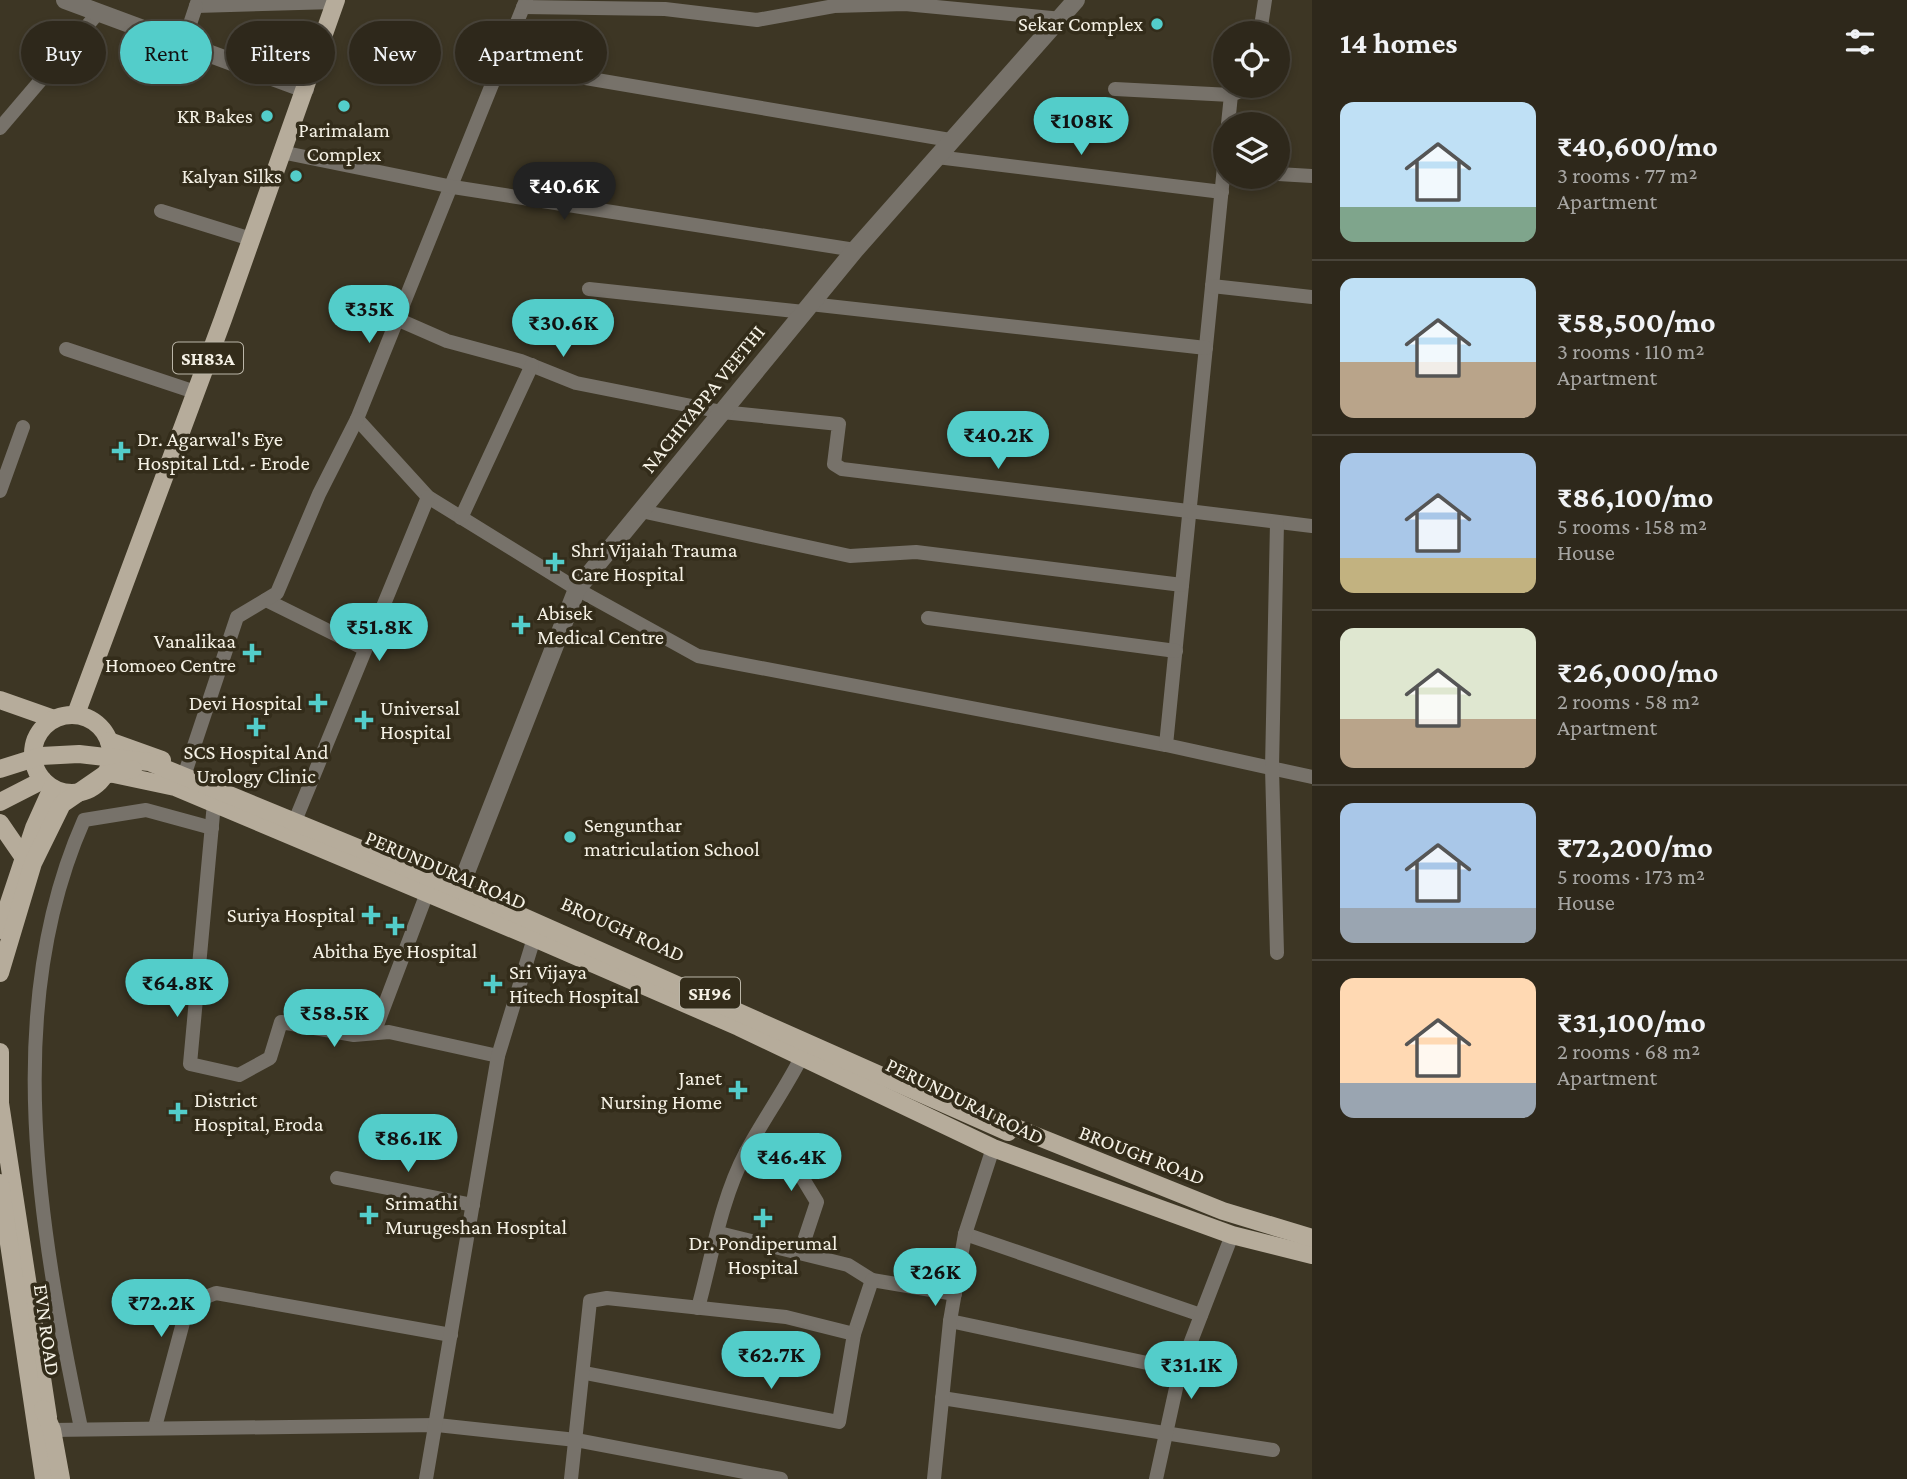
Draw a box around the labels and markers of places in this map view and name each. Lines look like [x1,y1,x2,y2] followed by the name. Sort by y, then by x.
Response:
[1018,12,1143,36] place label: Sekar Complex
[1149,16,1165,32] marker: Sekar Complex
[1032,97,1130,157] pin: ₹108K
[336,98,352,114] marker: Parimalam Complex
[177,104,253,128] place label: KR Bakes
[259,108,275,124] marker: KR Bakes
[298,118,390,166] place label: Parimalam Complex
[507,162,621,222] pin: ₹40.6K
[181,164,282,188] place label: Kalyan Silks
[288,168,304,184] marker: Kalyan Silks
[328,286,410,345] pin: ₹35K
[506,300,620,359] pin: ₹30.6K
[941,412,1055,471] pin: ₹40.2K
[137,427,310,475] place label: Dr. Agarwal's Eye Hospital Ltd. - Erode
[111,441,131,461] marker: Dr. Agarwal's Eye Hospital Ltd. - Erode
[571,538,738,586] place label: Shri Vijaiah Trauma Care Hospital
[545,552,565,572] marker: Shri Vijaiah Trauma Care Hospital
[537,601,664,649] place label: Abisek Medical Centre
[322,604,436,663] pin: ₹51.8K
[511,615,531,635] marker: Abisek Medical Centre
[105,629,236,677] place label: Vanalikaa Homoeo Centre
[242,643,262,663] marker: Vanalikaa Homoeo Centre
[189,691,302,715] place label: Devi Hospital
[308,693,328,713] marker: Devi Hospital
[380,696,460,744] place label: Universal Hospital
[354,710,374,730] marker: Universal Hospital
[246,717,266,737] marker: SCS Hospital And Urology Clinic
[183,740,329,788] place label: SCS Hospital And Urology Clinic
[584,813,760,861] place label: Sengunthar matriculation School
[562,829,578,845] marker: Sengunthar matriculation School
[227,903,355,927] place label: Suriya Hospital
[361,905,381,925] marker: Suriya Hospital
[385,916,405,936] marker: Abitha Eye Hospital
[313,939,477,963] place label: Abitha Eye Hospital
[120,960,234,1019] pin: ₹64.8K
[509,960,639,1008] place label: Sri Vijaya Hitech Hospital
[483,974,503,994] marker: Sri Vijaya Hitech Hospital
[277,990,391,1049] pin: ₹58.5K
[600,1066,723,1114] place label: Janet Nursing Home
[728,1080,748,1100] marker: Janet Nursing Home
[194,1088,324,1136] place label: District Hospital, Eroda
[168,1102,188,1122] marker: District Hospital, Eroda
[351,1114,465,1174] pin: ₹86.1K
[734,1134,848,1193] pin: ₹46.4K
[385,1191,567,1239] place label: Srimathi Murugeshan Hospital
[359,1205,379,1225] marker: Srimathi Murugeshan Hospital
[753,1208,773,1228] marker: Dr. Pondiperumal Hospital
[688,1231,838,1279] place label: Dr. Pondiperumal Hospital
[894,1248,976,1308] pin: ₹26K
[104,1280,218,1339] pin: ₹72.2K
[714,1332,828,1391] pin: ₹62.7K
[1134,1342,1248,1401] pin: ₹31.1K

